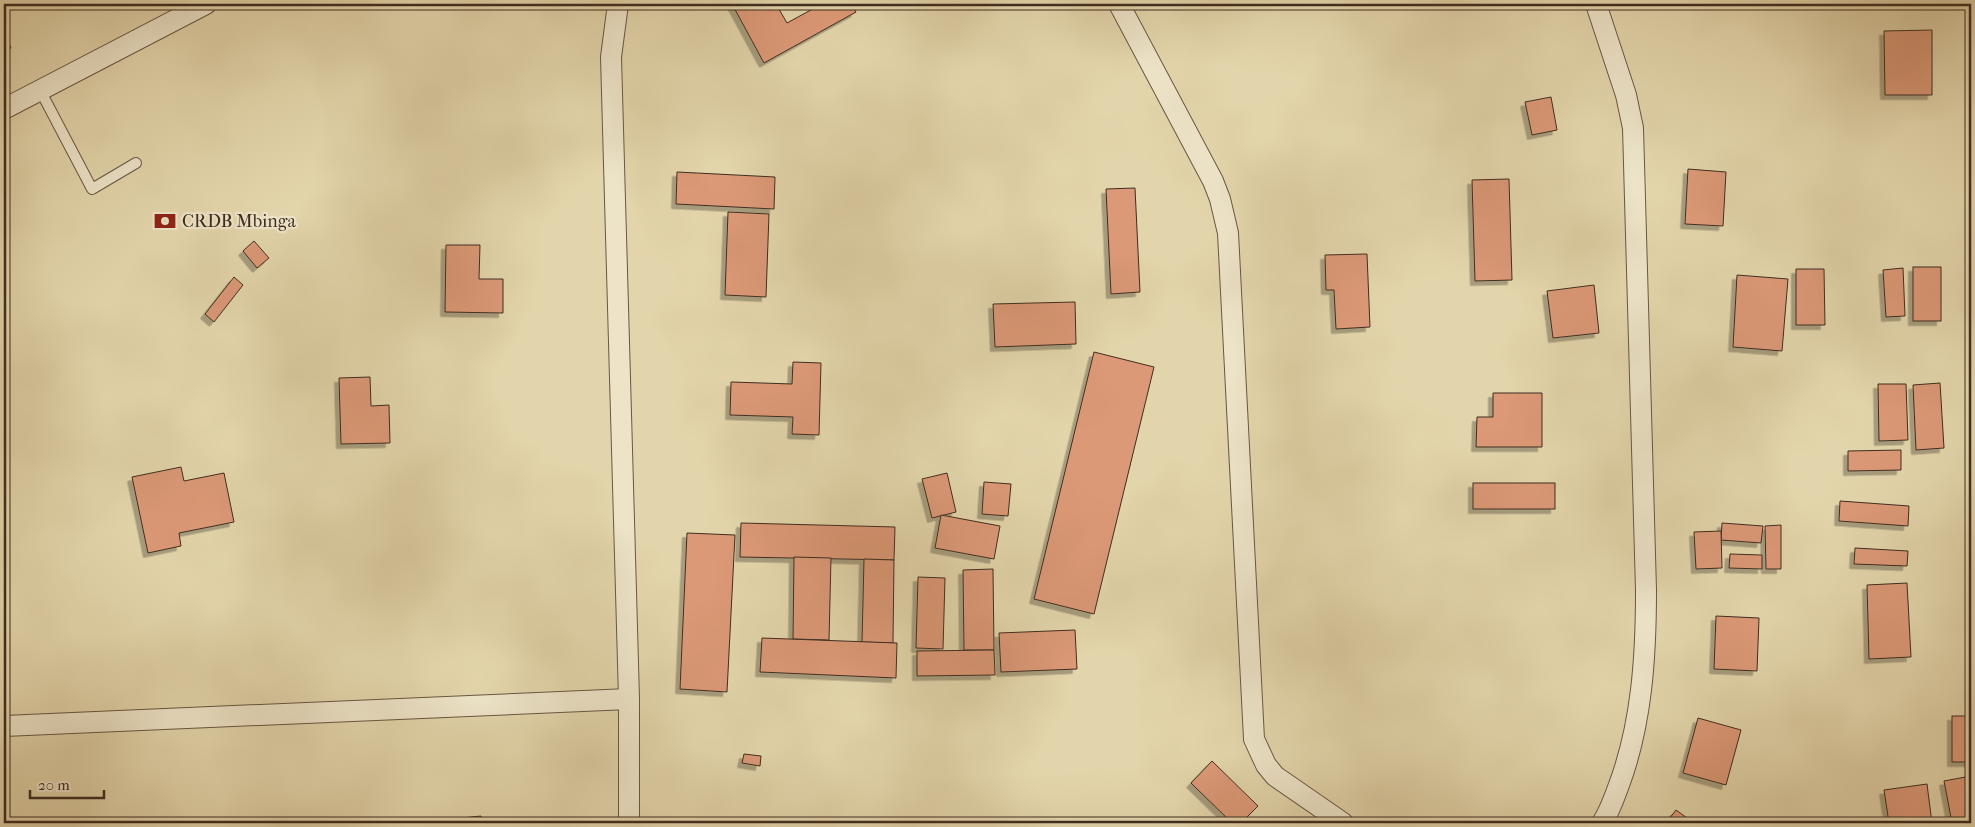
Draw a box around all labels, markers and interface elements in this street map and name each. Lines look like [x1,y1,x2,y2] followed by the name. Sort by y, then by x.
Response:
[152,208,178,234] bank icon: CRDB Mbinga
[182,211,296,232] place label: CRDB Mbinga
[30,767,104,799] scale bar
[38,776,70,794] text: 20 m

